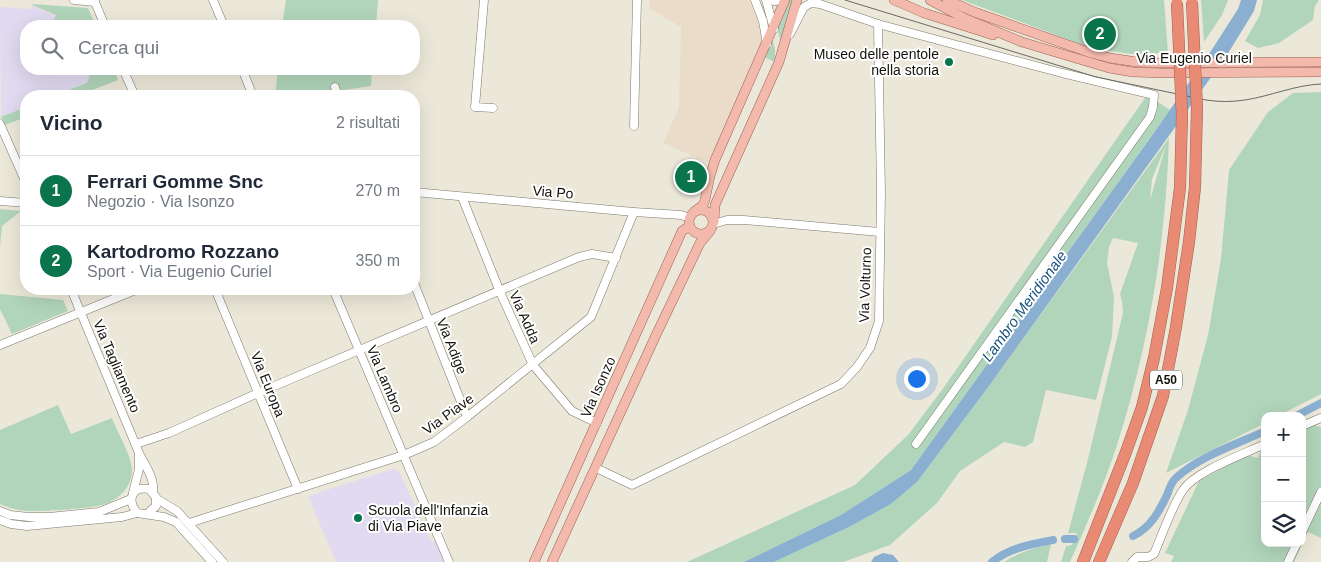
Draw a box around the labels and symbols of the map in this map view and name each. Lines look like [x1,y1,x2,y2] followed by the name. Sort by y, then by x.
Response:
[1084,15,1116,53] pin: 2
[814,46,939,78] place label: Museo delle pentole nella storia
[1136,50,1252,66] street label: Via Eugenio Curiel
[943,56,955,68] marker: Museo delle pentole nella storia
[675,158,707,196] pin: 1
[532,182,574,202] street label: Via Po
[856,247,874,323] street label: Via Volturno
[978,247,1070,365] water label: Lambro Meridionale
[506,288,544,346] street label: Via Adda
[434,316,471,377] street label: Via Adige
[90,317,144,415] street label: Via Tagliamento
[364,343,406,415] street label: Via Lambro
[248,349,288,419] street label: Via Europa
[577,354,619,420] street label: Via Isonzo
[904,366,930,392] your location
[1150,370,1182,390] road number: A50
[419,390,477,438] street label: Via Piave
[368,502,488,534] place label: Scuola dell'Infanzia di Via Piave
[352,512,364,524] marker: Scuola dell'Infanzia di Via Piave

